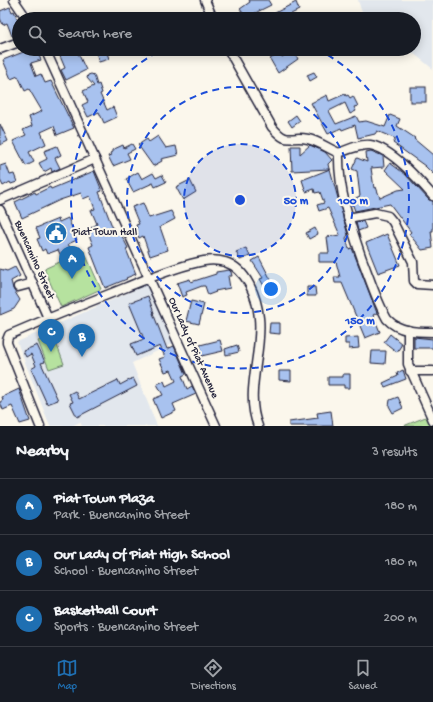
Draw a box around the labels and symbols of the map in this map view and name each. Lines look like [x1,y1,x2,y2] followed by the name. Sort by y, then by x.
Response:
[233,193,247,207] centre of rings
[284,195,309,209] text: 50 m
[337,195,368,209] text: 100 m
[11,218,57,302] street label: Buencamino Street
[43,220,69,246] public building icon: Piat Town Hall
[71,227,138,239] place label: Piat Town Hall
[59,246,85,279] pin: A
[261,279,281,299] your location
[165,295,222,401] street label: Our Lady of Piat Avenue
[344,315,375,329] text: 150 m
[38,319,64,352] pin: C
[69,324,95,357] pin: B

